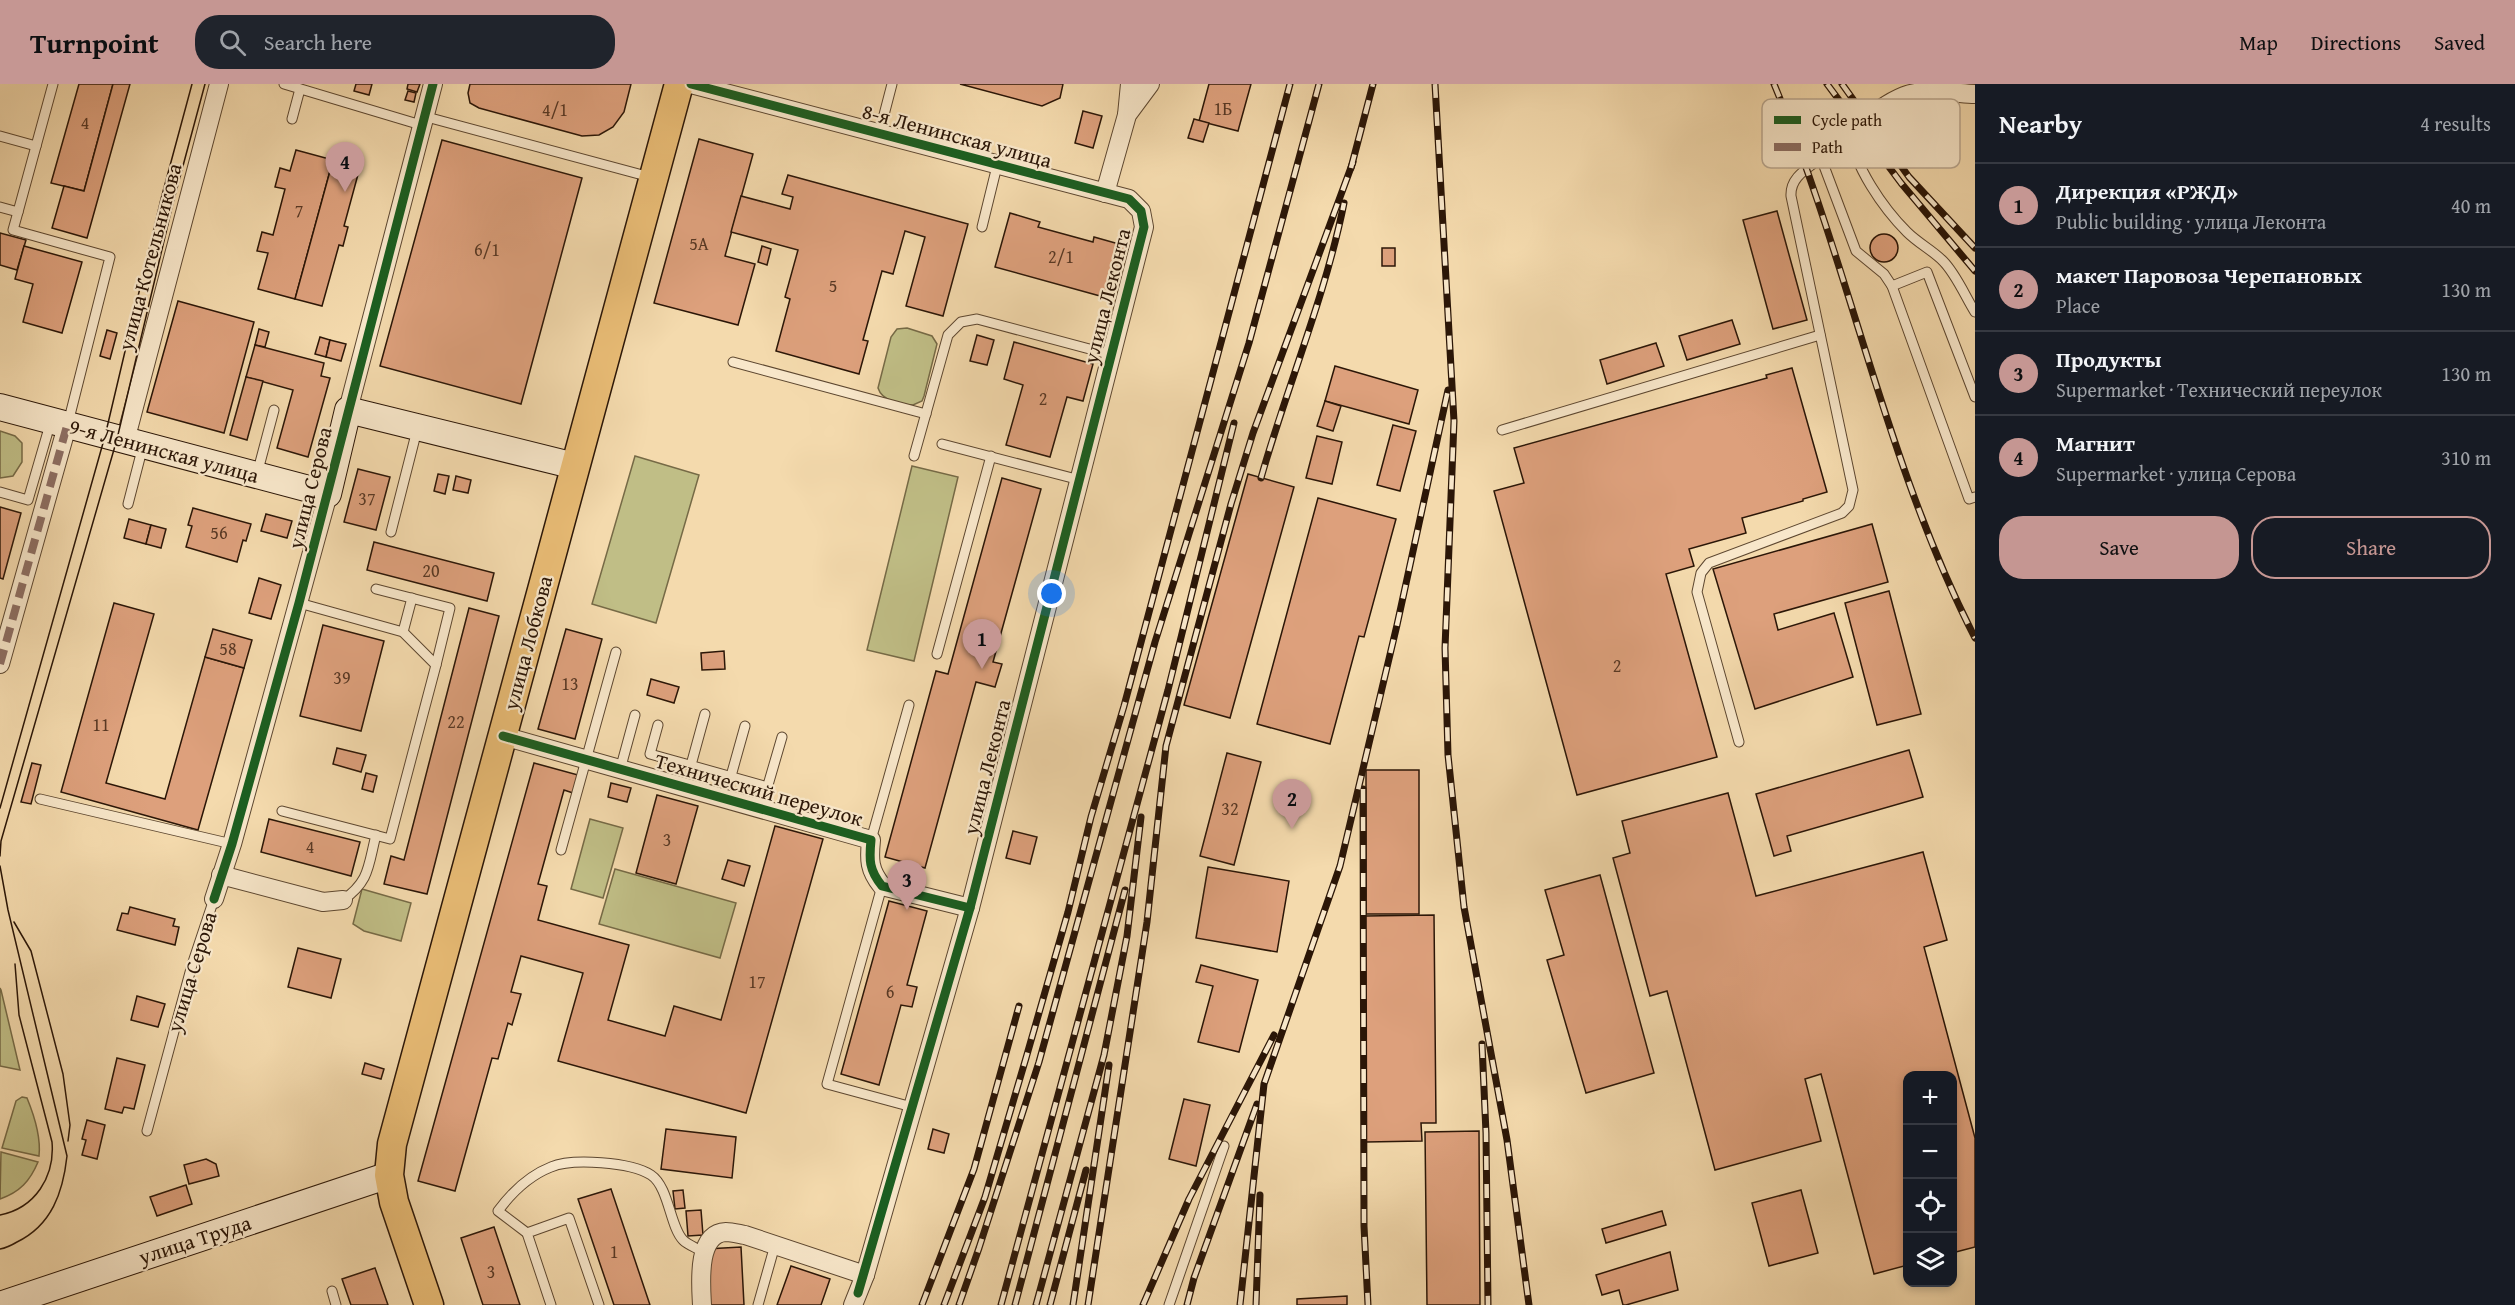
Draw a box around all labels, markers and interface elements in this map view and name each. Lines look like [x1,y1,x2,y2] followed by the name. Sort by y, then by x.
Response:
[195,15,615,69] search box
[30,22,159,63] text: Turnpoint
[216,26,249,59] icon: search
[264,26,372,58] text: Search here
[2239,27,2278,58] text: Map
[2311,27,2401,58] text: Directions
[2434,27,2485,58] text: Saved
[859,95,1055,176] street label: 8-я Ленинская улица
[1214,95,1232,122] house number: 1Б
[542,96,568,123] house number: 4/1
[1762,99,1960,168] legend
[1999,104,2082,143] text: Nearby
[1812,108,1882,132] text: Cycle path
[81,109,89,136] house number: 4
[2420,109,2491,138] text: 4 results
[1812,135,1843,159] text: Path
[326,142,364,192] pin: 4
[109,160,189,355] street label: улица Котельникова
[2056,175,2238,207] text: Дирекция «РЖД»
[2013,191,2024,220] text: 1
[2451,191,2491,220] text: 40 m
[295,197,303,224] house number: 7
[2056,207,2326,236] text: Public building · улица Леконта
[1074,225,1138,368] street label: улица Леконта
[689,230,709,257] house number: 5А
[474,236,500,263] house number: 6/1
[1048,243,1074,270] house number: 2/1
[2056,259,2362,291] text: макет Паровоза Черепановых
[829,272,837,299] house number: 5
[2013,275,2024,304] text: 2
[2441,275,2491,304] text: 130 m
[2056,291,2100,320] text: Place
[2056,343,2162,375] text: Продукты
[2013,359,2024,388] text: 3
[2441,359,2491,388] text: 130 m
[2056,375,2382,404] text: Supermarket · Технический переулок
[1039,385,1047,412] house number: 2
[66,410,262,491] street label: 9-я Ленинская улица
[279,424,340,553] street label: улица Серова
[2056,427,2135,459] text: Магнит
[2013,443,2024,472] text: 4
[2441,443,2491,472] text: 310 m
[2056,459,2296,488] text: Supermarket · улица Серова
[358,485,376,512] house number: 37
[1999,516,2239,579] button: Save
[2251,516,2491,579] button: Share
[210,519,228,546] house number: 56
[422,557,440,584] house number: 20
[494,572,560,715] street label: улица Лобкова
[1037,579,1066,608] your location
[962,620,1002,669] pin: 1
[219,635,237,662] house number: 58
[1613,652,1621,679] house number: 2
[333,664,351,691] house number: 39
[561,670,579,697] house number: 13
[954,696,1018,839] street label: улица Леконта
[447,708,465,735] house number: 22
[92,711,110,738] house number: 11
[652,745,867,834] street label: Технический переулок
[1272,780,1312,829] pin: 2
[1221,795,1239,822] house number: 32
[663,826,671,853] house number: 3
[306,833,314,860] house number: 4
[888,860,926,910] pin: 3
[158,908,225,1037] street label: улица Серова
[748,968,766,995] house number: 17
[886,978,894,1005] house number: 6
[1903,1071,1957,1287] map controls
[1903,1071,1957,1125] button: +
[1903,1125,1957,1179] button: −
[1903,1179,1957,1233] button: locate
[134,1207,255,1273] street label: улица Труда
[1903,1233,1957,1287] button: layers
[610,1238,618,1265] house number: 1
[487,1258,495,1285] house number: 3

